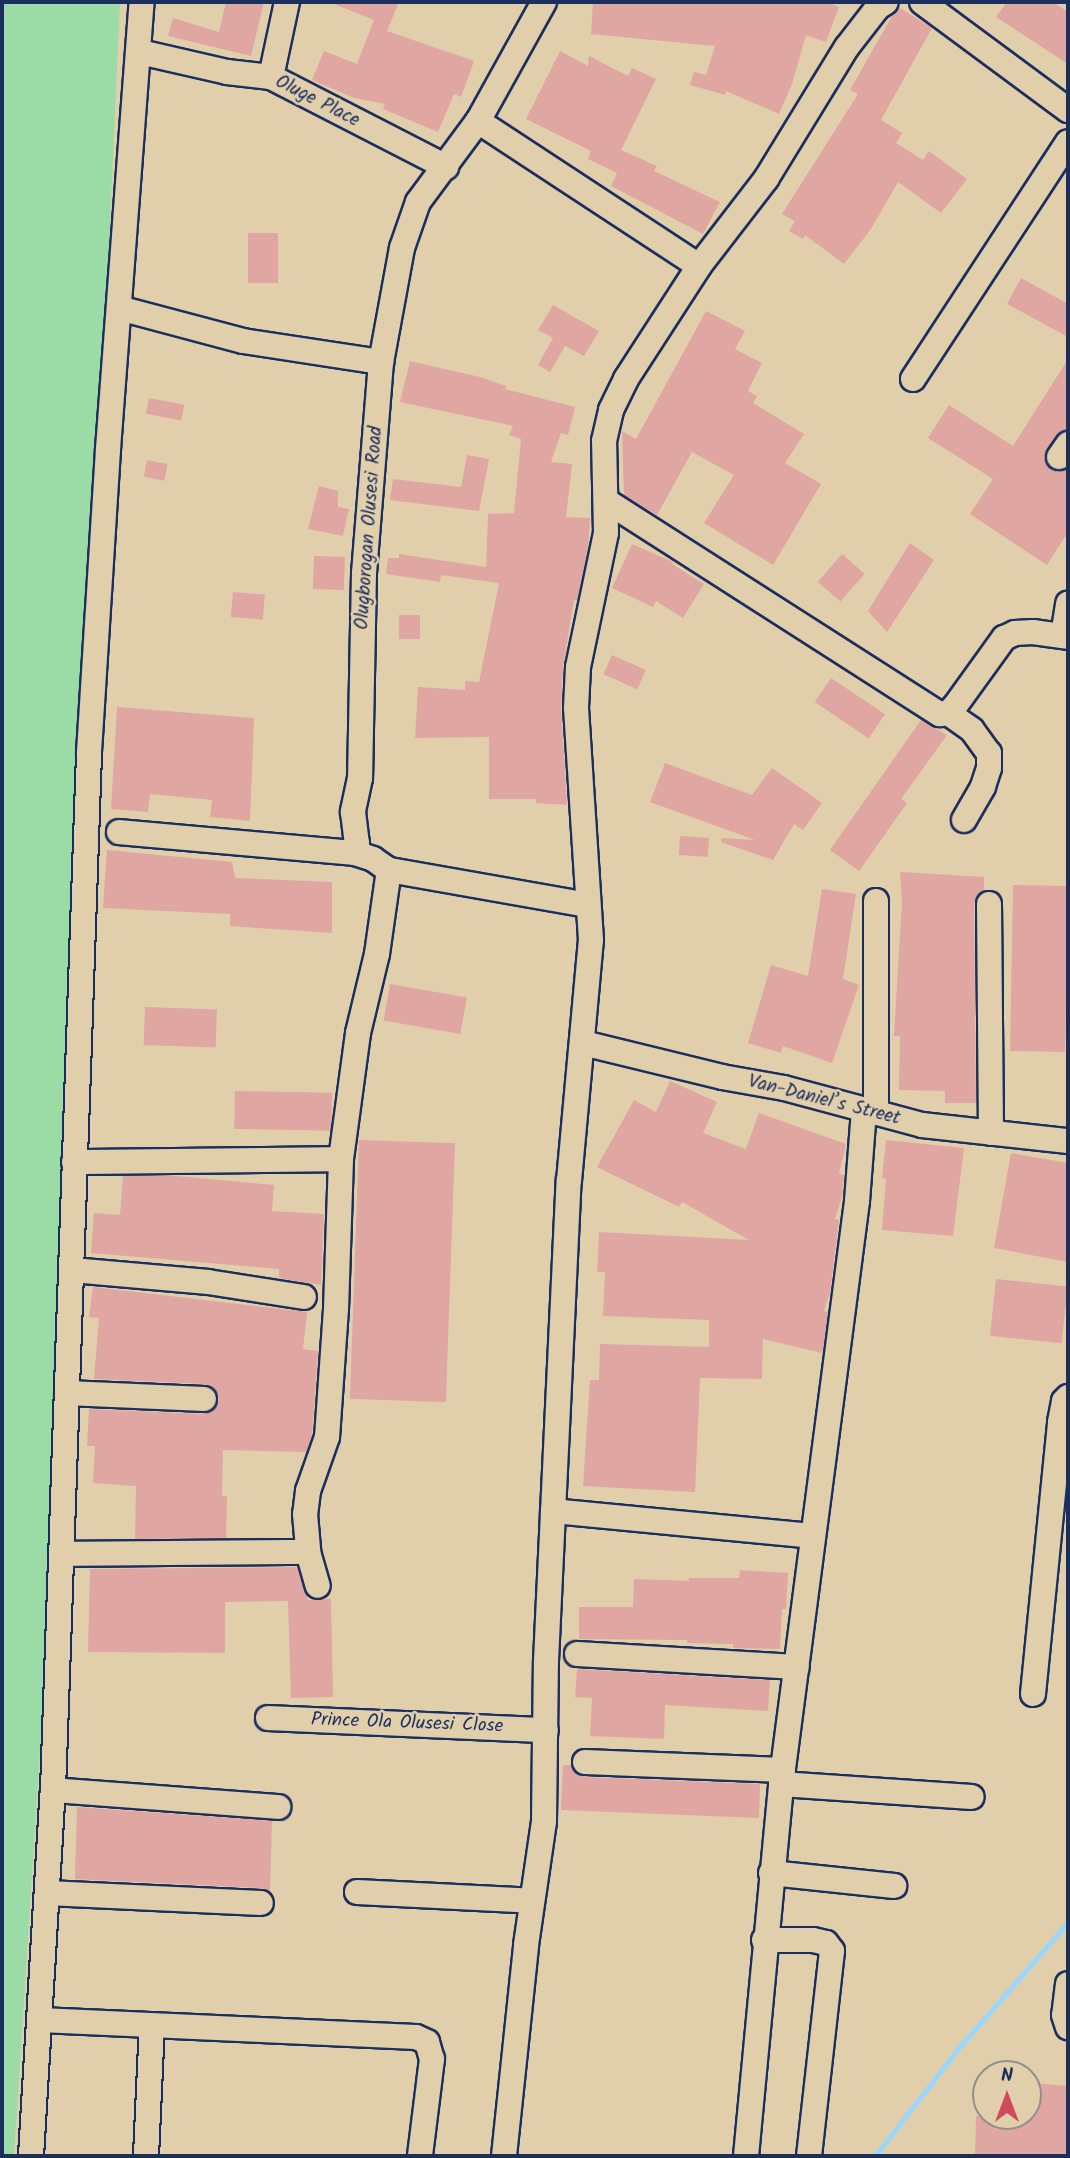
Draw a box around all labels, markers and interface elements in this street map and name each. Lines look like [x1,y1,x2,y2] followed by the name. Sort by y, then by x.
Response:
[271,71,363,133] street label: Oluge Place
[352,425,388,631] street label: Olugborogan Olusesi Road
[745,1071,903,1131] street label: Van-Daniel’s Street
[311,1709,503,1739] street label: Prince Ola Olusesi Close
[972,2060,1042,2130] north arrow
[1001,2061,1013,2091] text: N

